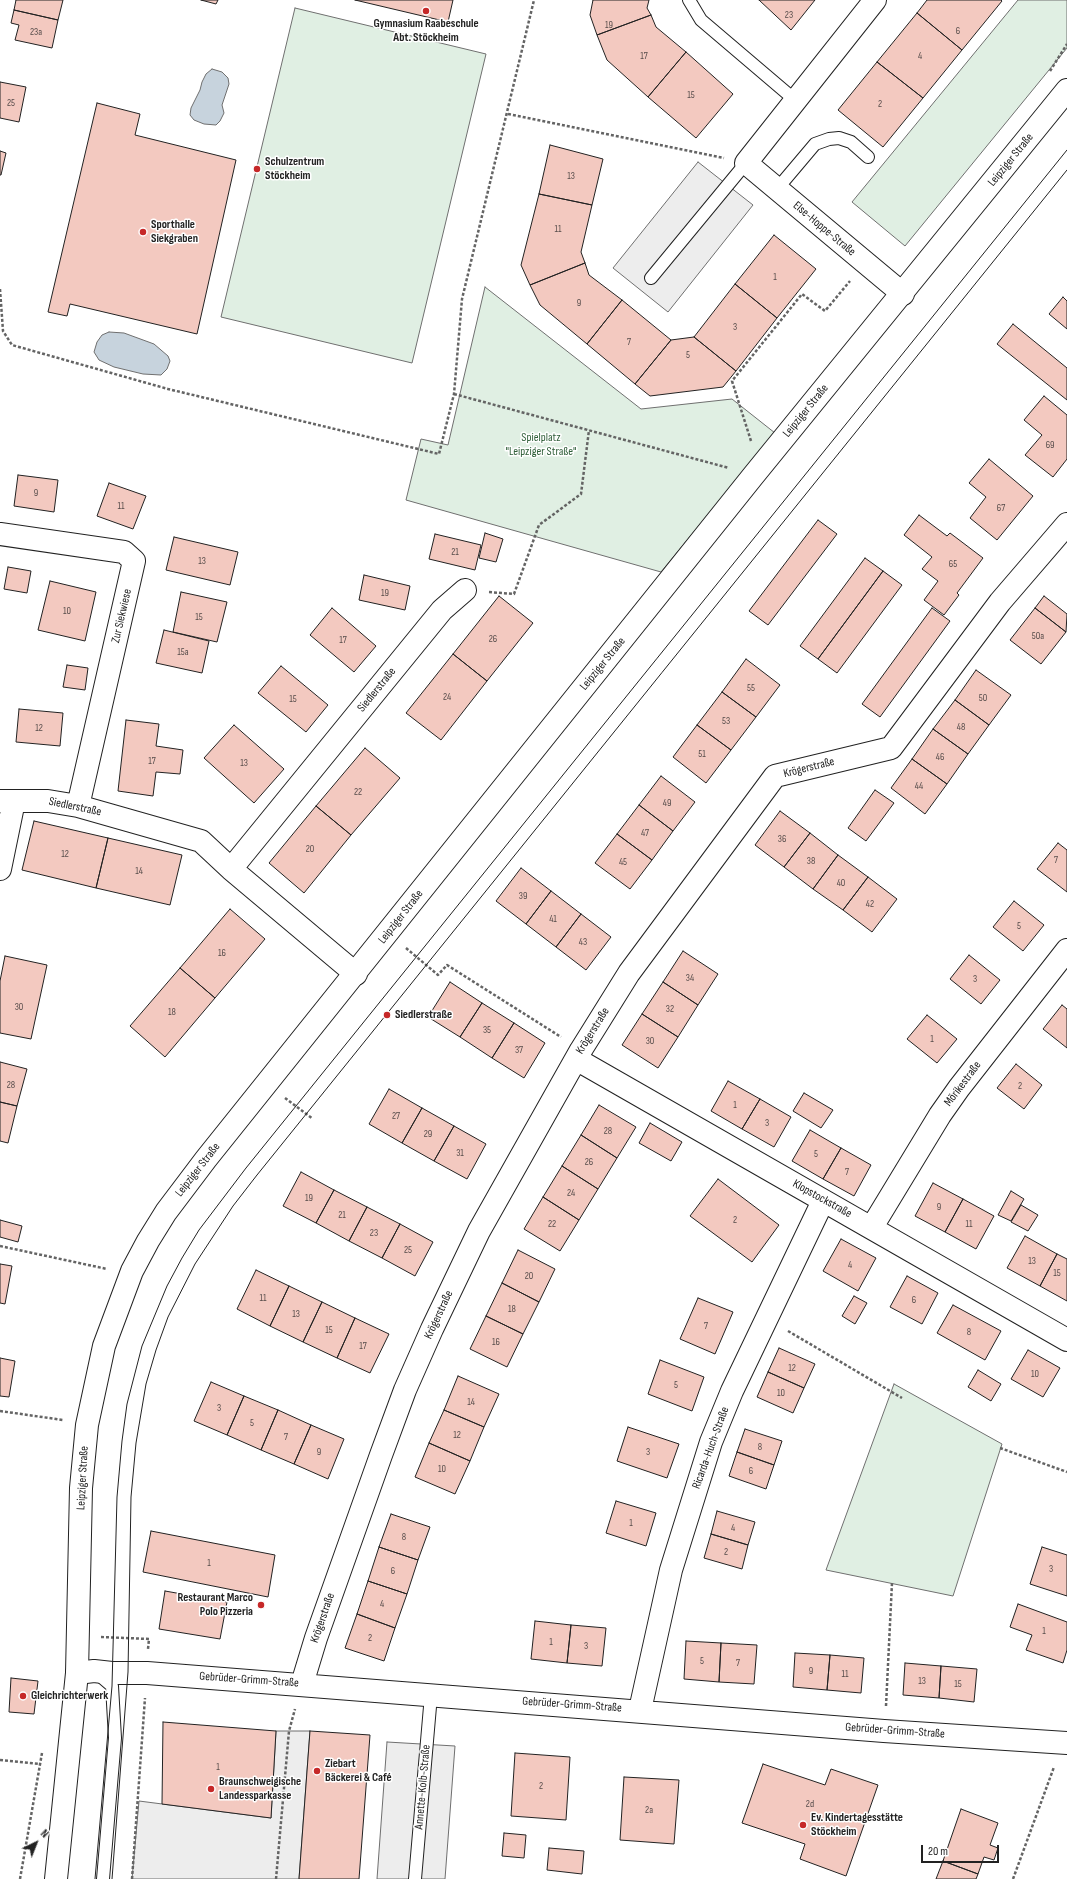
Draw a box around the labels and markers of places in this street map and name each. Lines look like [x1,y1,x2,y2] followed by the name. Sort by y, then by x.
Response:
[421,6,431,16] marker: Gymnasium Raabeschule Abt. Stöckheim
[373,17,479,45] place label: Gymnasium Raabeschule Abt. Stöckheim
[265,155,324,183] place label: Schulzentrum Stöckheim
[252,164,262,174] marker: Schulzentrum Stöckheim
[151,218,198,246] place label: Sporthalle Siekgraben
[138,227,148,237] marker: Sporthalle Siekgraben
[395,1008,452,1022] place label: Siedlerstraße
[382,1010,392,1020] marker: Siedlerstraße
[177,1591,253,1619] place label: Restaurant Marco Polo Pizzeria
[256,1600,266,1610] marker: Restaurant Marco Polo Pizzeria
[31,1689,108,1703] place label: Gleichrichterwerk
[18,1691,28,1701] marker: Gleichrichterwerk
[325,1757,392,1785] place label: Ziebart Bäckerei & Café
[312,1766,322,1776] marker: Ziebart Bäckerei & Café
[219,1775,301,1803] place label: Braunschweigische Landessparkasse
[206,1784,216,1794] marker: Braunschweigische Landessparkasse
[811,1811,903,1839] place label: Ev. Kindertagesstätte Stöckheim
[798,1820,808,1830] marker: Ev. Kindertagesstätte Stöckheim

